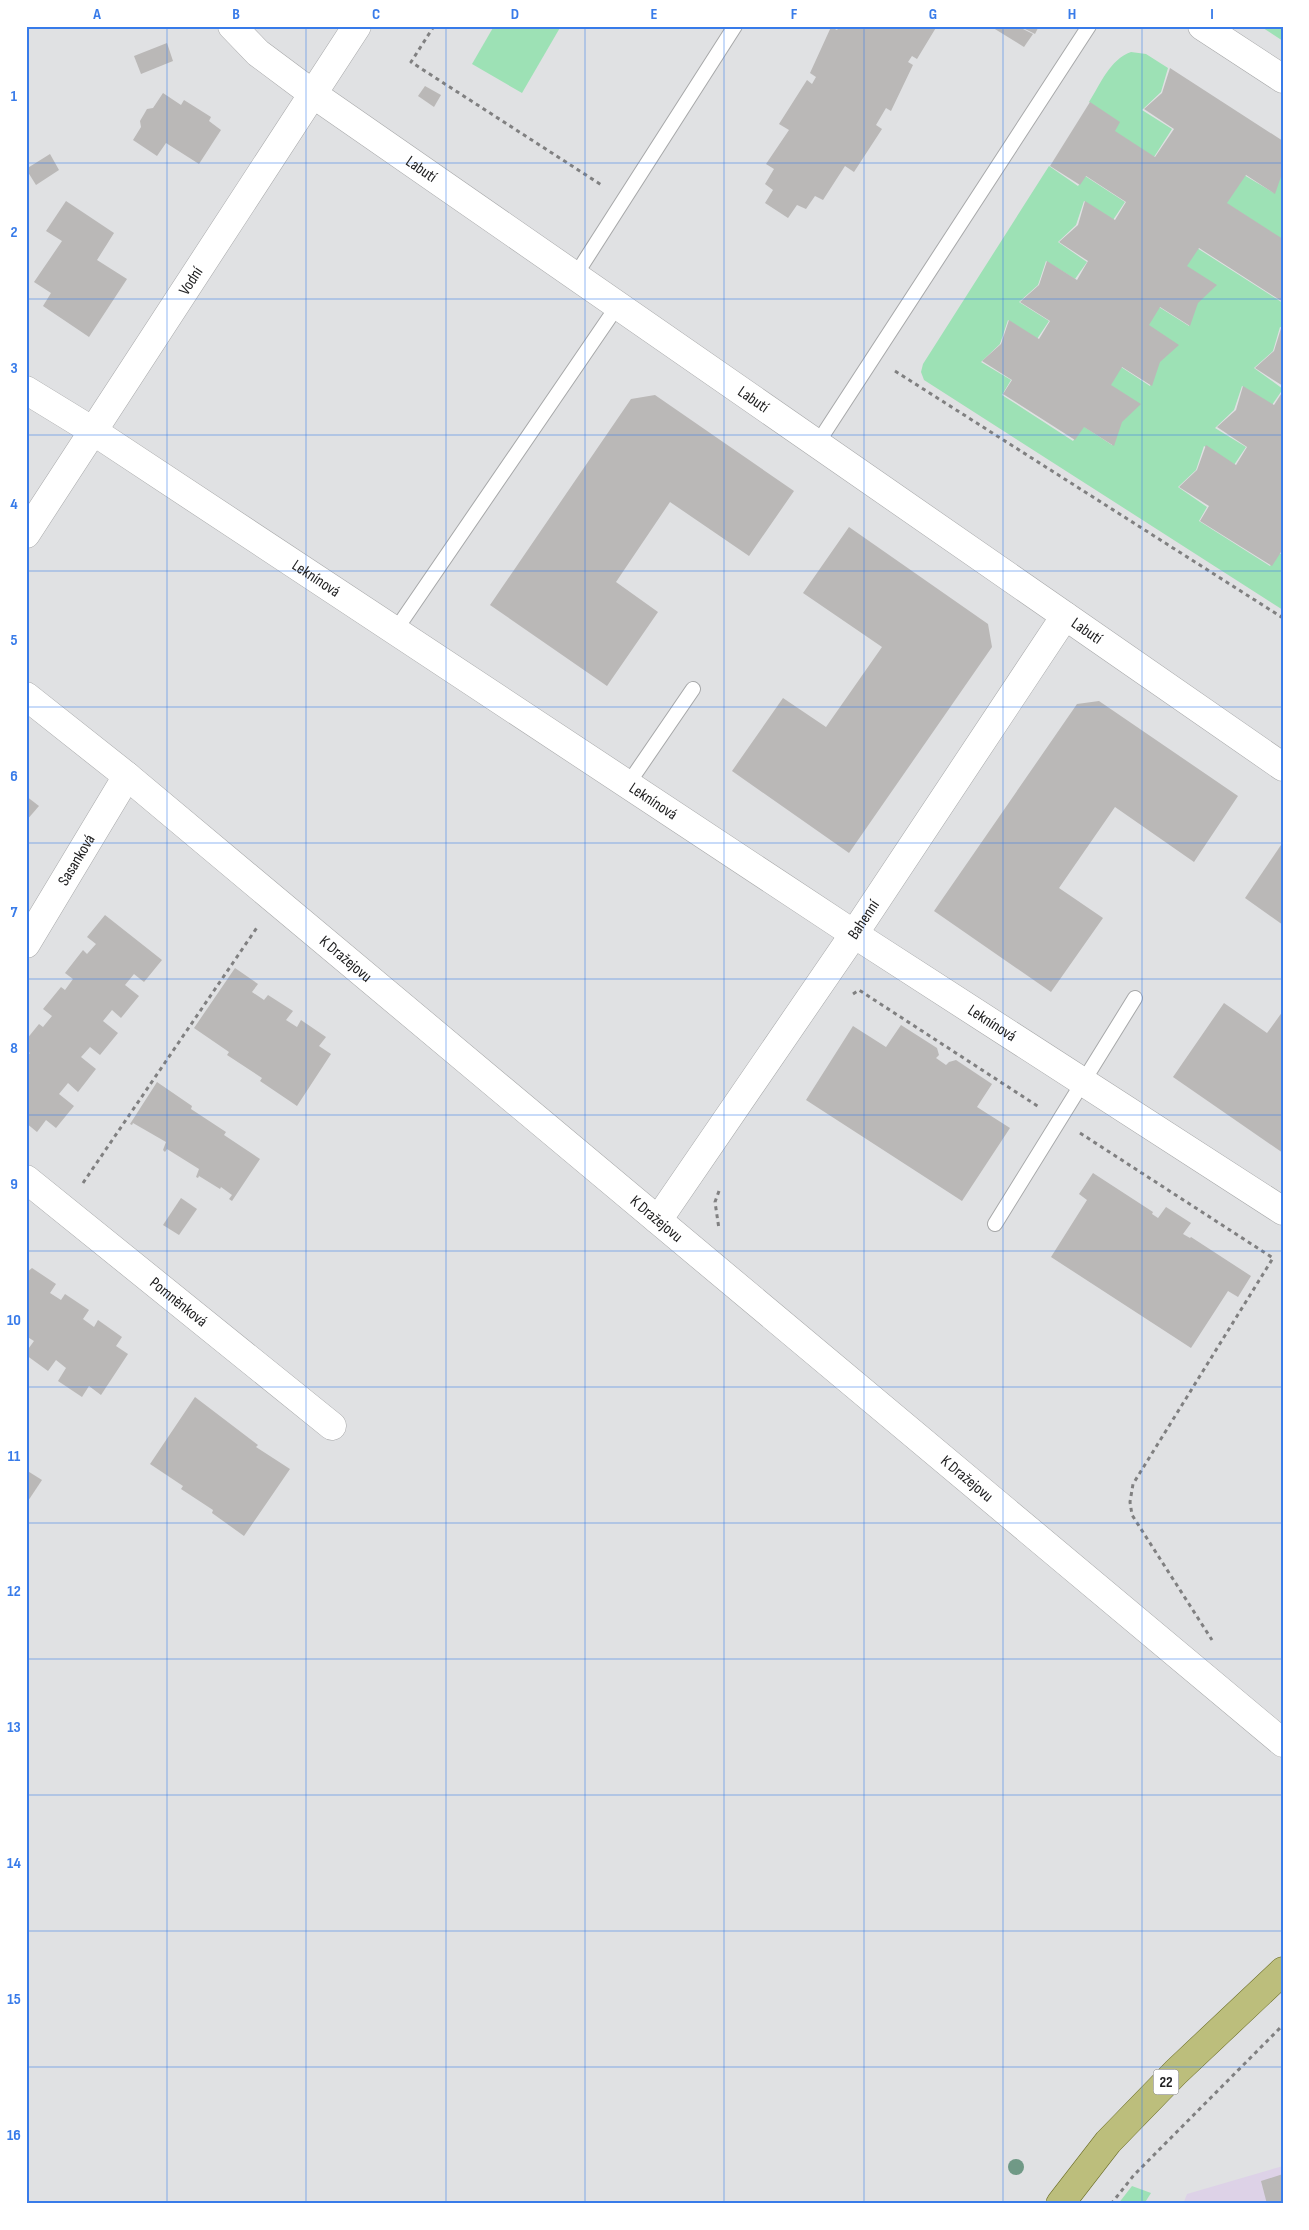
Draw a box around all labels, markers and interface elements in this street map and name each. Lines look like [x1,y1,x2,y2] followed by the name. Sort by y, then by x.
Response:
[92,5,101,24] text: A
[232,5,240,24] text: B
[372,5,380,24] text: C
[511,5,519,24] text: D
[651,5,658,24] text: E
[791,5,798,24] text: F
[929,5,937,24] text: G
[1068,5,1076,24] text: H
[1210,5,1214,24] text: I
[11,87,18,106] text: 1
[402,152,440,187] street label: Labutí
[10,223,18,242] text: 2
[175,263,207,299] street label: Vodní
[10,359,18,378] text: 3
[734,382,772,417] street label: Labutí
[10,495,18,514] text: 4
[288,556,344,601] street label: Leknínová
[1068,614,1106,648] street label: Labutí
[10,631,18,650] text: 5
[10,767,18,786] text: 6
[626,779,681,824] street label: Leknínová
[54,831,99,889] street label: Sasanková
[844,896,883,943] street label: Bahenní
[11,903,18,922] text: 7
[316,932,376,986] street label: K Dražejovu
[964,1001,1020,1046] street label: Leknínová
[10,1039,18,1058] text: 8
[10,1175,18,1194] text: 9
[626,1191,686,1246] street label: K Dražejovu
[146,1273,211,1331] street label: Pomněnková
[7,1311,21,1330] text: 10
[8,1447,21,1466] text: 11
[937,1451,997,1506] street label: K Dražejovu
[7,1582,21,1601] text: 12
[7,1718,21,1737] text: 13
[7,1854,21,1873] text: 14
[7,1990,21,2009] text: 15
[1154,2070,1178,2094] road number: 22
[7,2126,21,2145] text: 16

